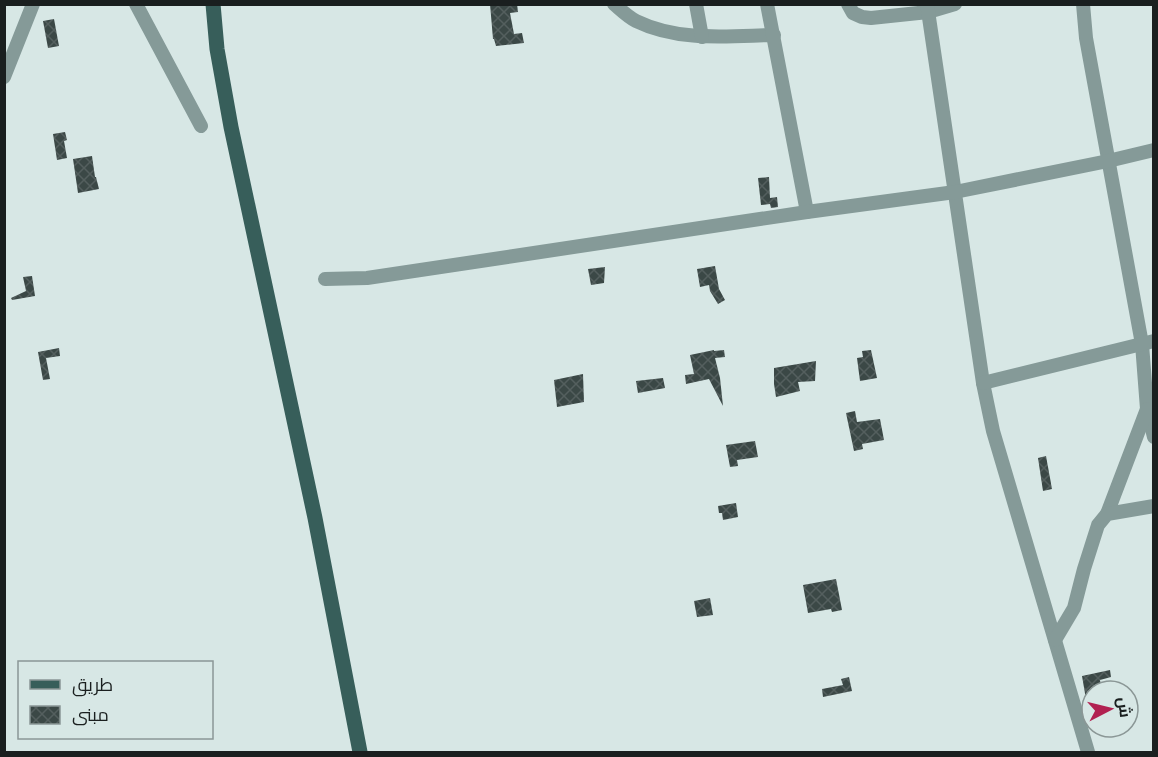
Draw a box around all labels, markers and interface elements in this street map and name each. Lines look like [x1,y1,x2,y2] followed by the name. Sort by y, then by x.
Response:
[18,661,213,739] legend
[72,675,113,697] text: طريق
[1080,679,1140,739] north arrow
[1113,696,1134,719] text: ش
[72,705,109,726] text: مبنى

